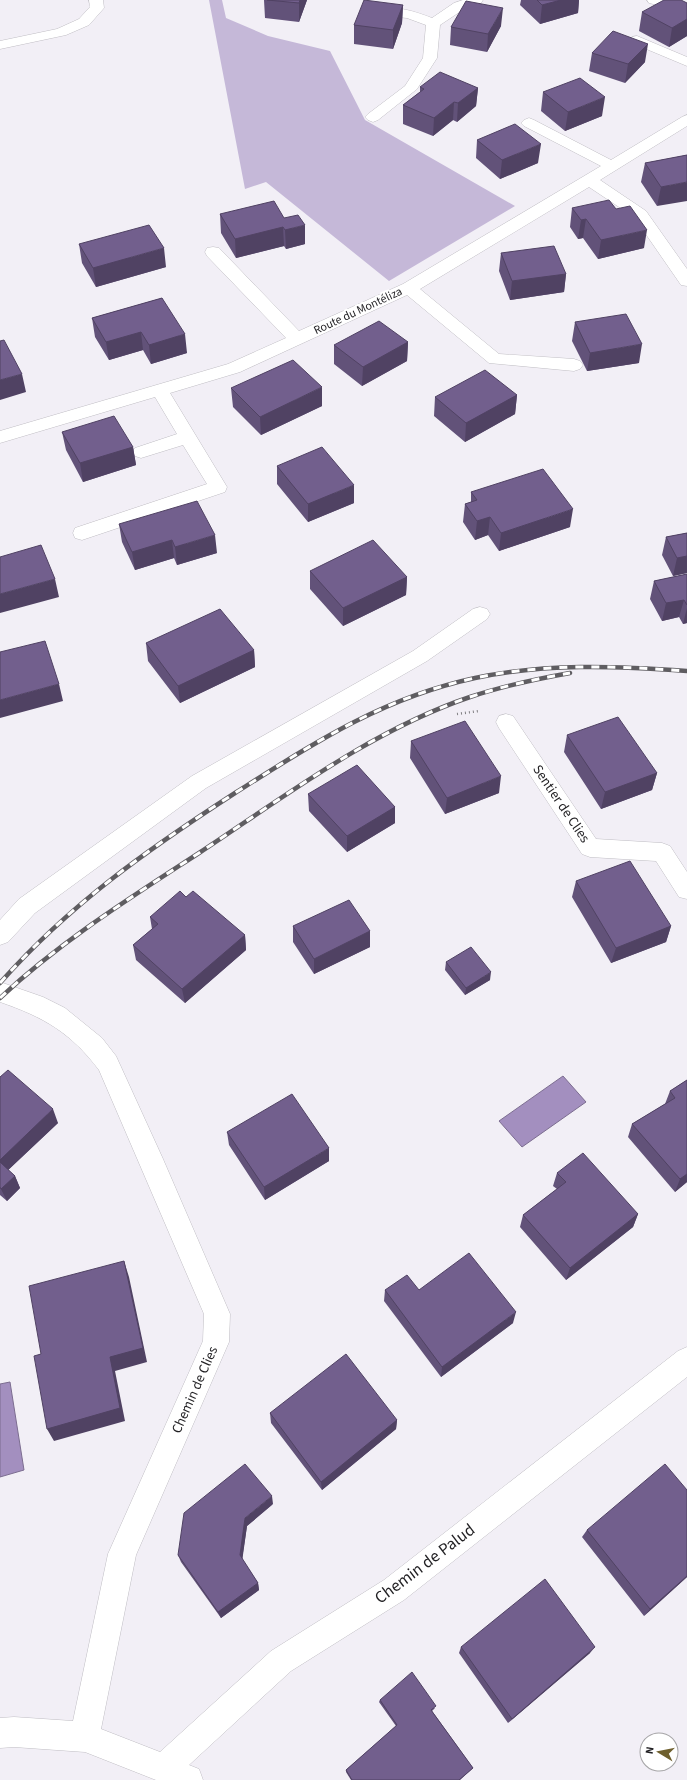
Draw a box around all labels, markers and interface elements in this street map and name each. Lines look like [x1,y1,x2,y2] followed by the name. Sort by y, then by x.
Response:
[311,283,405,339] street label: Route du Montéliza
[527,761,595,847] street label: Sentier de Clies
[167,1343,223,1437] street label: Chemin de Clies
[370,1518,480,1610] street label: Chemin de Palud
[639,1732,679,1772] north arrow
[642,1745,658,1755] text: N

